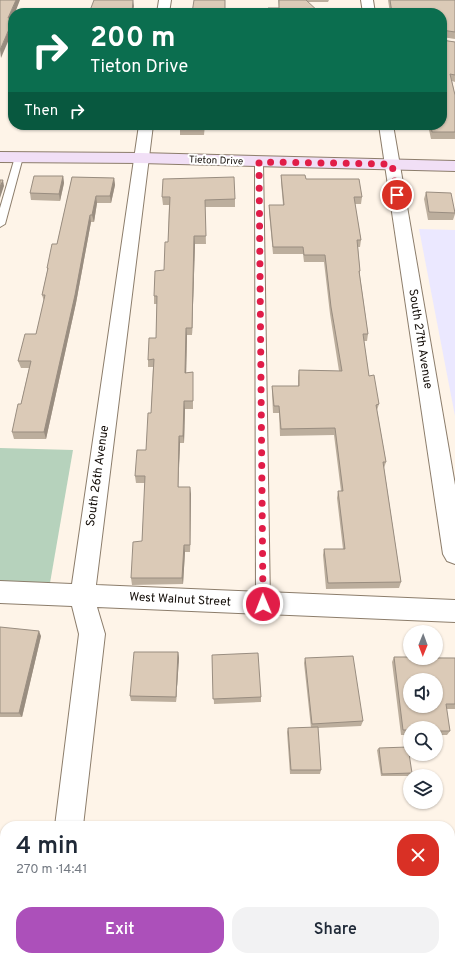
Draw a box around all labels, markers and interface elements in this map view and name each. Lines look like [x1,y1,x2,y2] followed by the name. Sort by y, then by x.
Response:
[90,21,176,57] text: 200 m
[24,24,76,76] icon: right
[90,56,188,79] text: Tieton Drive
[66,100,88,122] icon: right
[24,102,58,121] text: Then
[189,154,243,168] street label: Tieton Drive
[380,178,414,212] pin
[386,184,408,206] icon: arrive
[404,288,436,390] street label: South 27th Avenue
[83,424,113,528] street label: South 26th Avenue
[242,583,284,625] position arrow
[129,589,231,611] street label: West Walnut Street
[403,625,443,665] north arrow
[403,625,443,809] map controls
[403,673,443,713] button: sound
[403,721,443,761] button: search
[403,769,443,809] button: layers
[16,832,78,862] text: 4 min
[397,834,439,876] button: close
[16,862,87,878] text: 270 m · 14:41
[16,907,224,953] button: Exit
[232,907,439,953] button: Share

